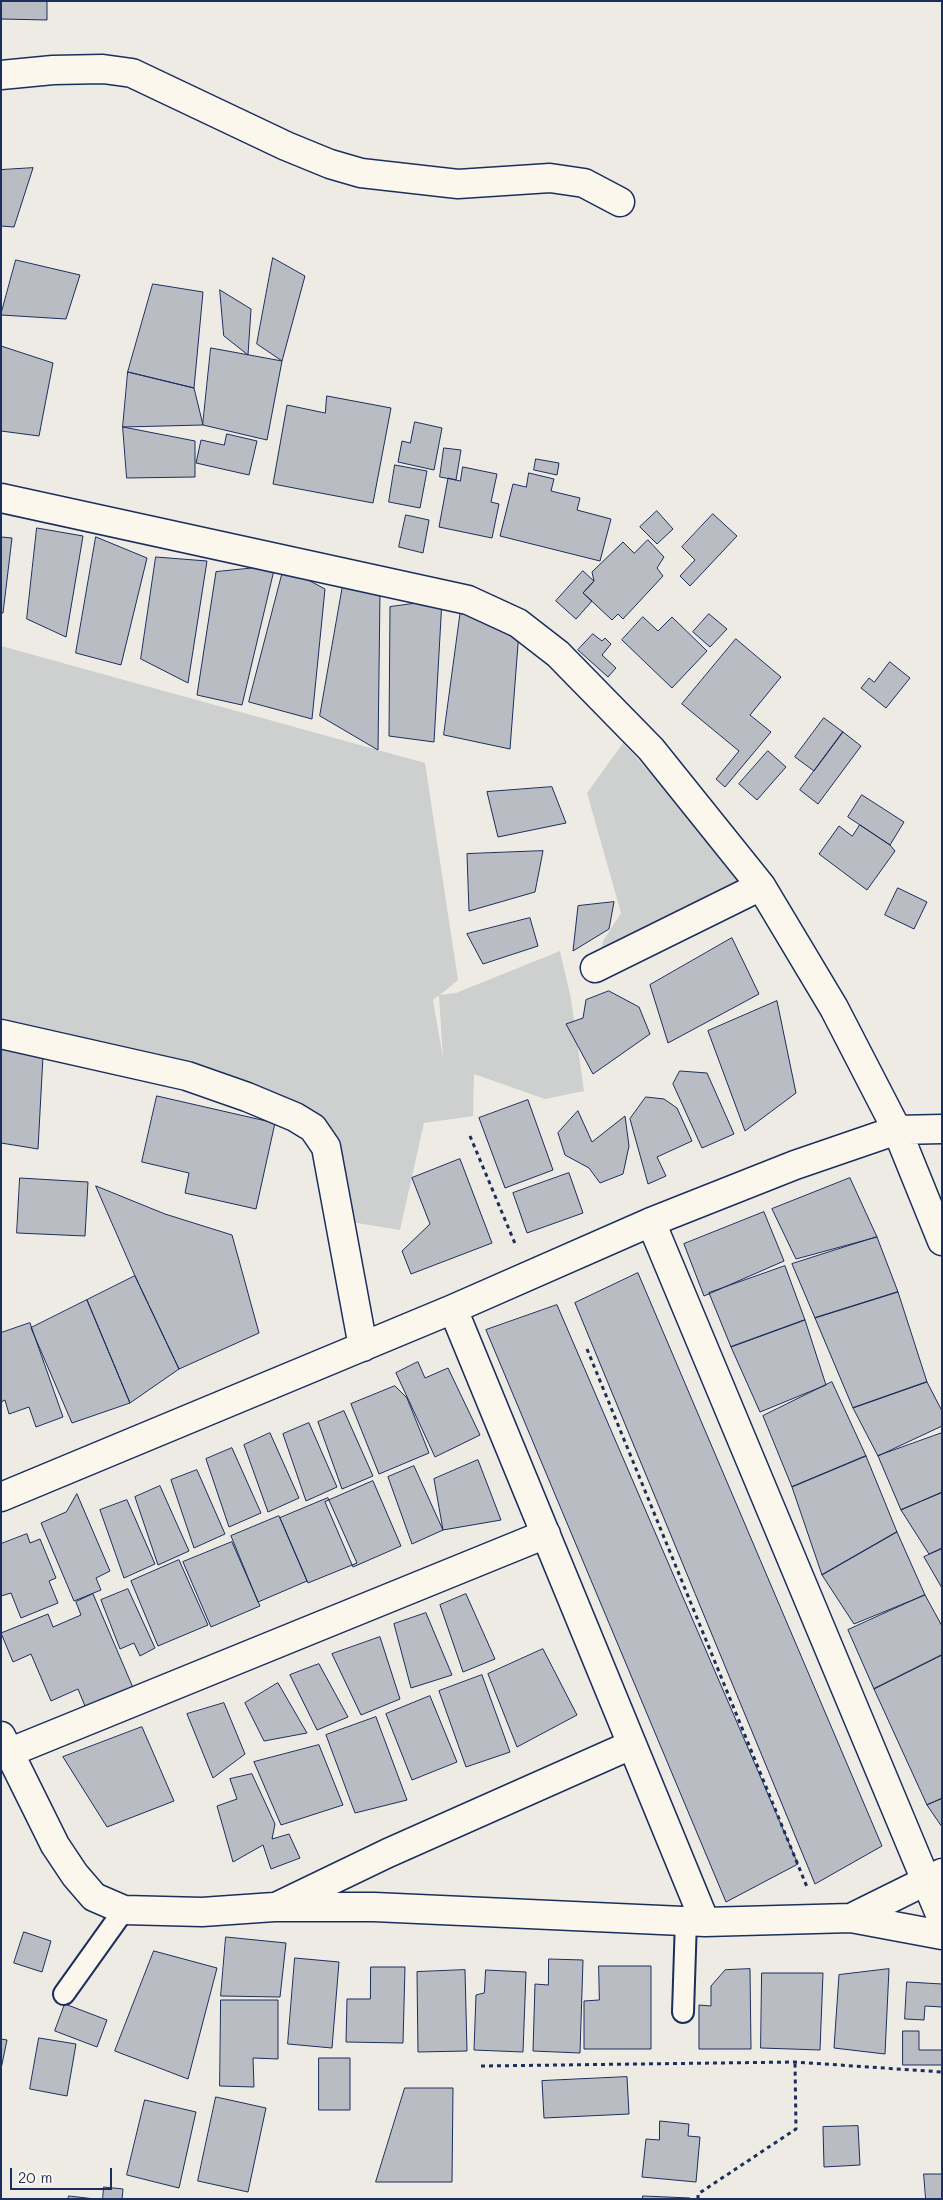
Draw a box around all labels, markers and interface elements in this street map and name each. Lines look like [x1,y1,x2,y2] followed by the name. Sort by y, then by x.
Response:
[12,2158,115,2190] scale bar
[18,2167,52,2187] text: 20 m

